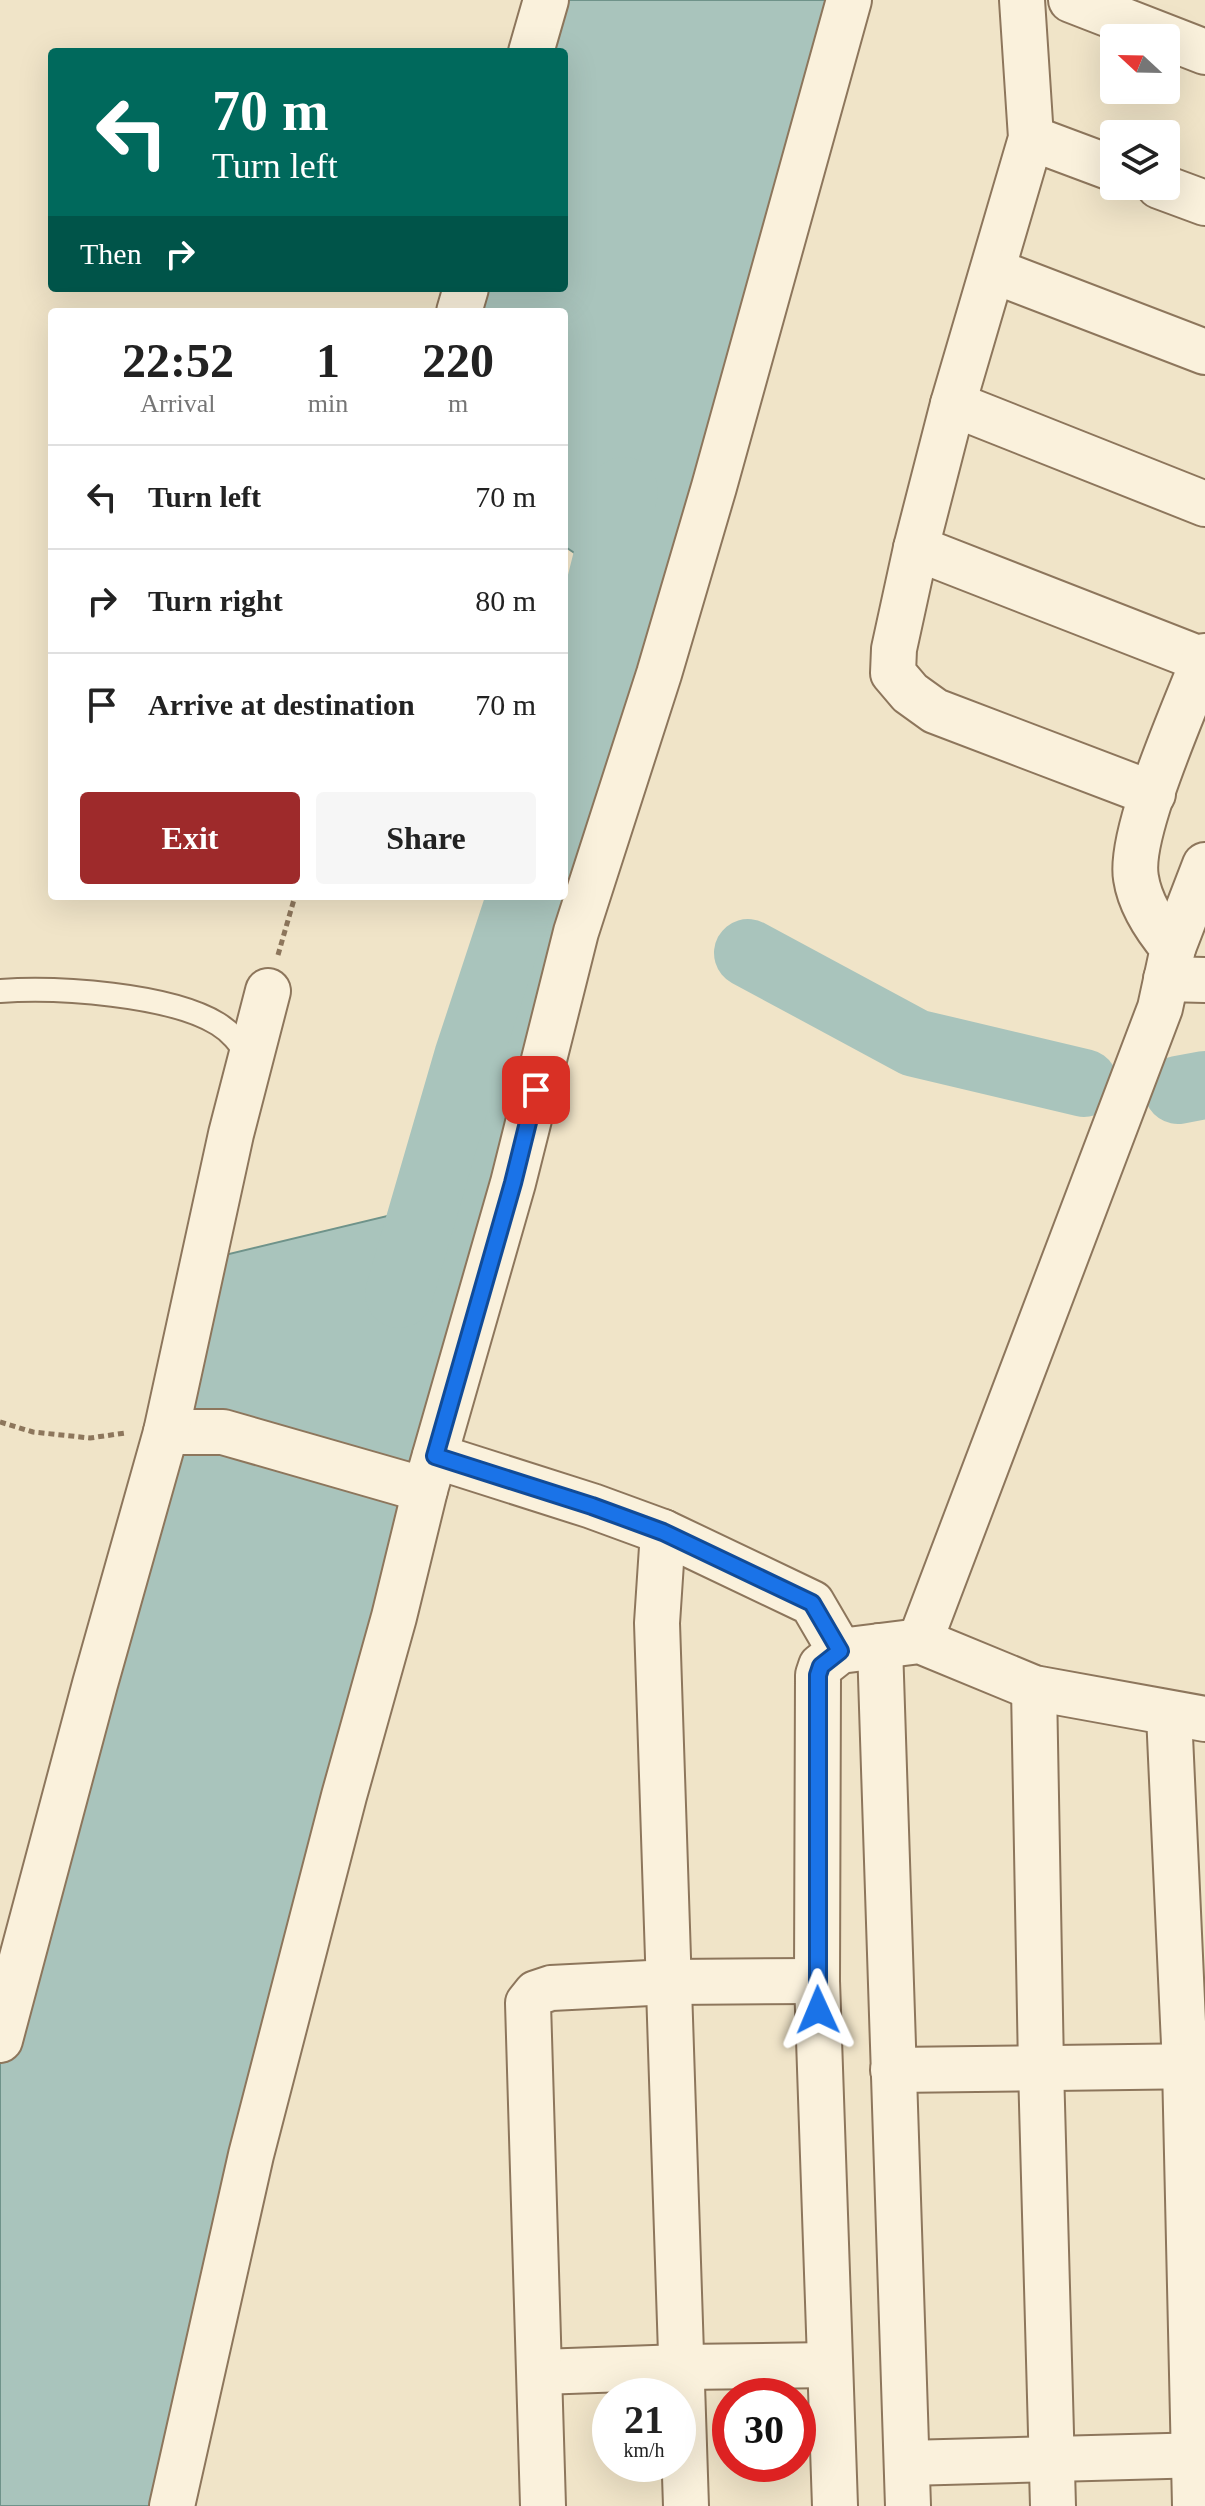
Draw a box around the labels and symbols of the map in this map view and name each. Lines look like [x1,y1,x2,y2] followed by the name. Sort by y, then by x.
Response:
[1100,24,1180,104] north arrow
[502,1056,570,1124] pin
[776,1968,860,2052] position arrow
[712,2378,816,2482] speed limit sign: 30

